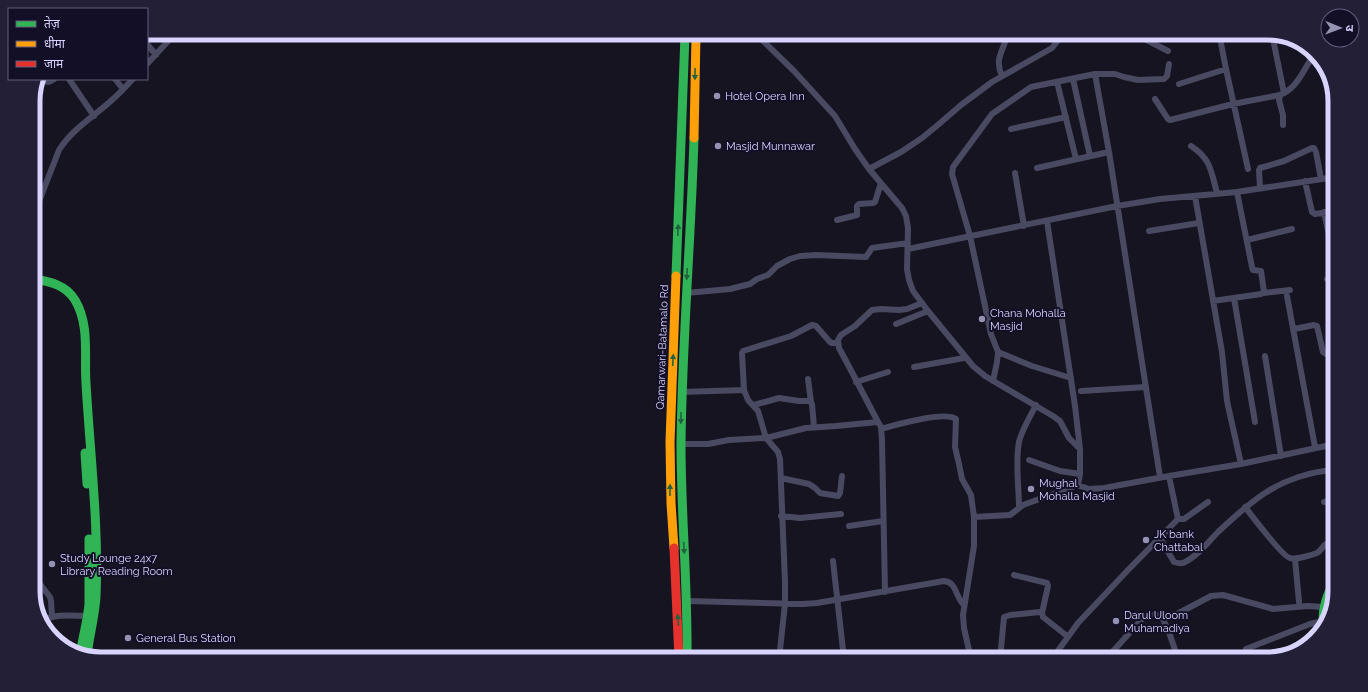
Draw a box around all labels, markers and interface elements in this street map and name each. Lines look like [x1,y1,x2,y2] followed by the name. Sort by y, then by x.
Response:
[8,8,148,80] legend
[1320,8,1360,48] north arrow
[44,16,61,31] text: तेज़
[1343,25,1356,32] text: उ
[44,36,66,51] text: धीमा
[44,57,64,71] text: जाम
[691,68,698,80] one-way arrow
[725,90,805,103] place label: Hotel Opera Inn
[712,91,722,101] marker: Hotel Opera Inn
[726,140,815,153] place label: Masjid Munnawar
[713,141,723,151] marker: Masjid Munnawar
[675,223,681,236] one-way arrow
[684,268,691,280] one-way arrow
[654,284,671,410] street label: Qamarwari-Batamalo Rd
[990,307,1066,333] place label: Chana Mohalla Masjid
[977,314,987,324] marker: Chana Mohalla Masjid
[670,353,676,366] one-way arrow
[678,412,685,424] one-way arrow
[1039,477,1115,503] place label: Mughal Mohalla Masjid
[667,483,673,496] one-way arrow
[1026,484,1036,494] marker: Mughal Mohalla Masjid
[1154,528,1203,554] place label: JK bank Chattabal
[1141,535,1151,545] marker: JK bank Chattabal
[681,542,687,555] one-way arrow
[60,552,173,578] place label: Study Lounge 24x7 Library Reading Room
[47,559,57,569] marker: Study Lounge 24x7 Library Reading Room
[1124,609,1190,635] place label: Darul Uloom Muhamadiya
[674,614,681,626] one-way arrow
[1111,616,1121,626] marker: Darul Uloom Muhamadiya
[136,632,236,645] place label: General Bus Station
[123,633,133,643] marker: General Bus Station

